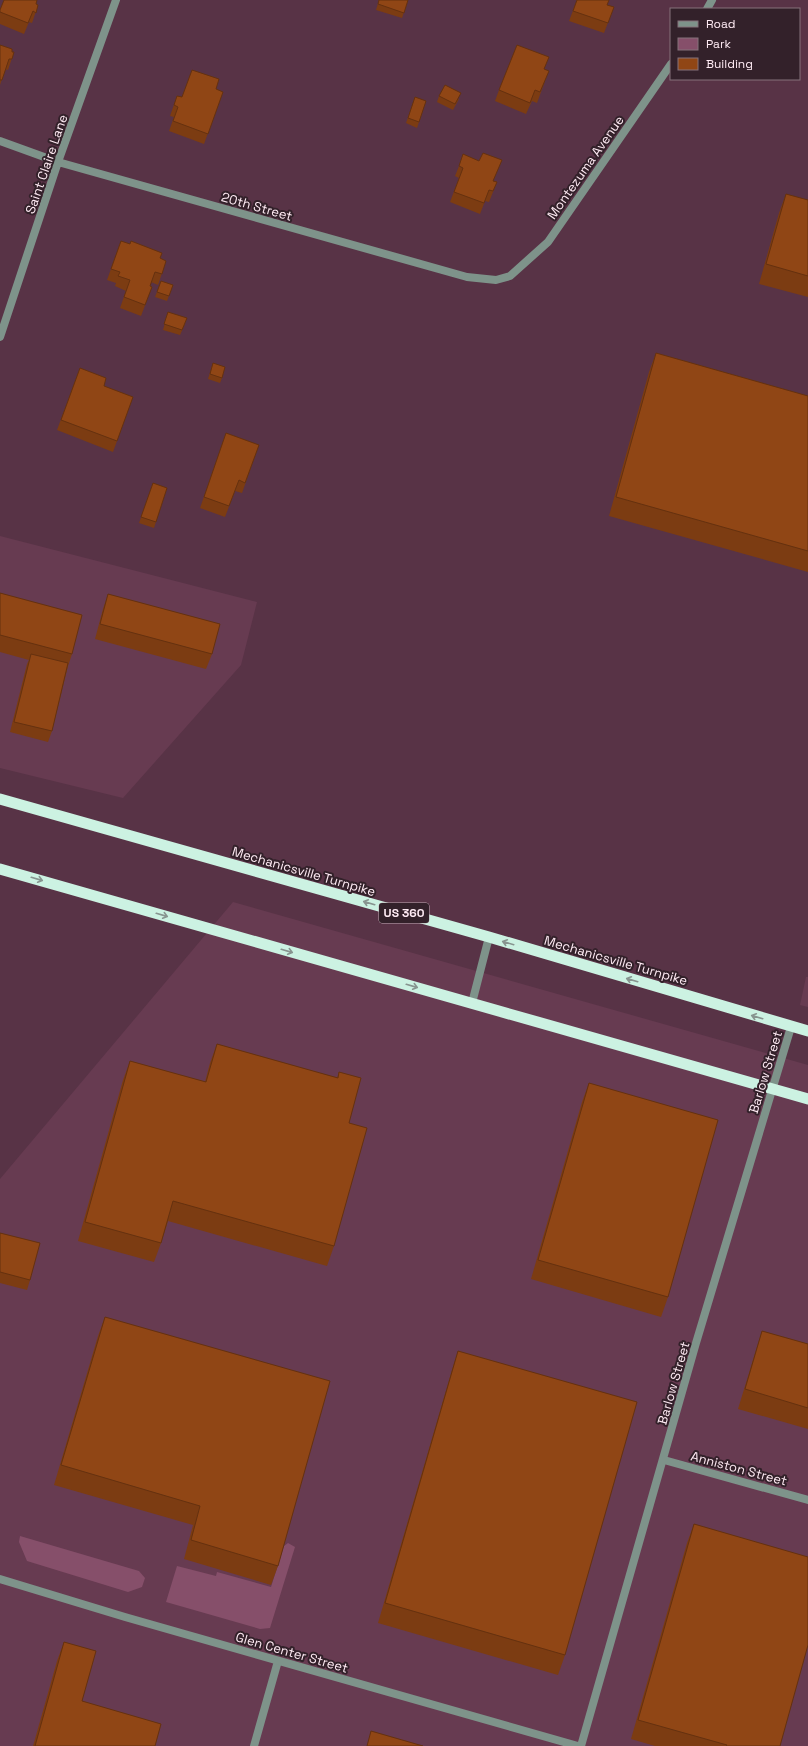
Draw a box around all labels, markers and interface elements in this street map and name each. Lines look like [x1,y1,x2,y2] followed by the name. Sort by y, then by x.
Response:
[670,8,800,80] legend
[706,16,735,32] text: Road
[706,36,731,52] text: Park
[706,56,753,72] text: Building
[22,112,71,216] street label: Saint Claire Lane
[543,112,628,222] street label: Montezuma Avenue
[219,188,294,225] street label: 20th Street
[230,843,378,900] street label: Mechanicsville Turnpike
[31,876,44,883] one-way arrow
[363,899,376,907] one-way arrow
[379,903,429,923] road number: US 360
[156,912,169,920] one-way arrow
[542,932,690,989] street label: Mechanicsville Turnpike
[501,939,514,946] one-way arrow
[281,948,294,955] one-way arrow
[626,976,639,983] one-way arrow
[406,983,419,990] one-way arrow
[751,1013,764,1020] one-way arrow
[745,1029,786,1116] street label: Barlow Street
[654,1340,693,1427] street label: Barlow Street
[689,1447,789,1489] street label: Anniston Street
[234,1628,350,1677] street label: Glen Center Street

